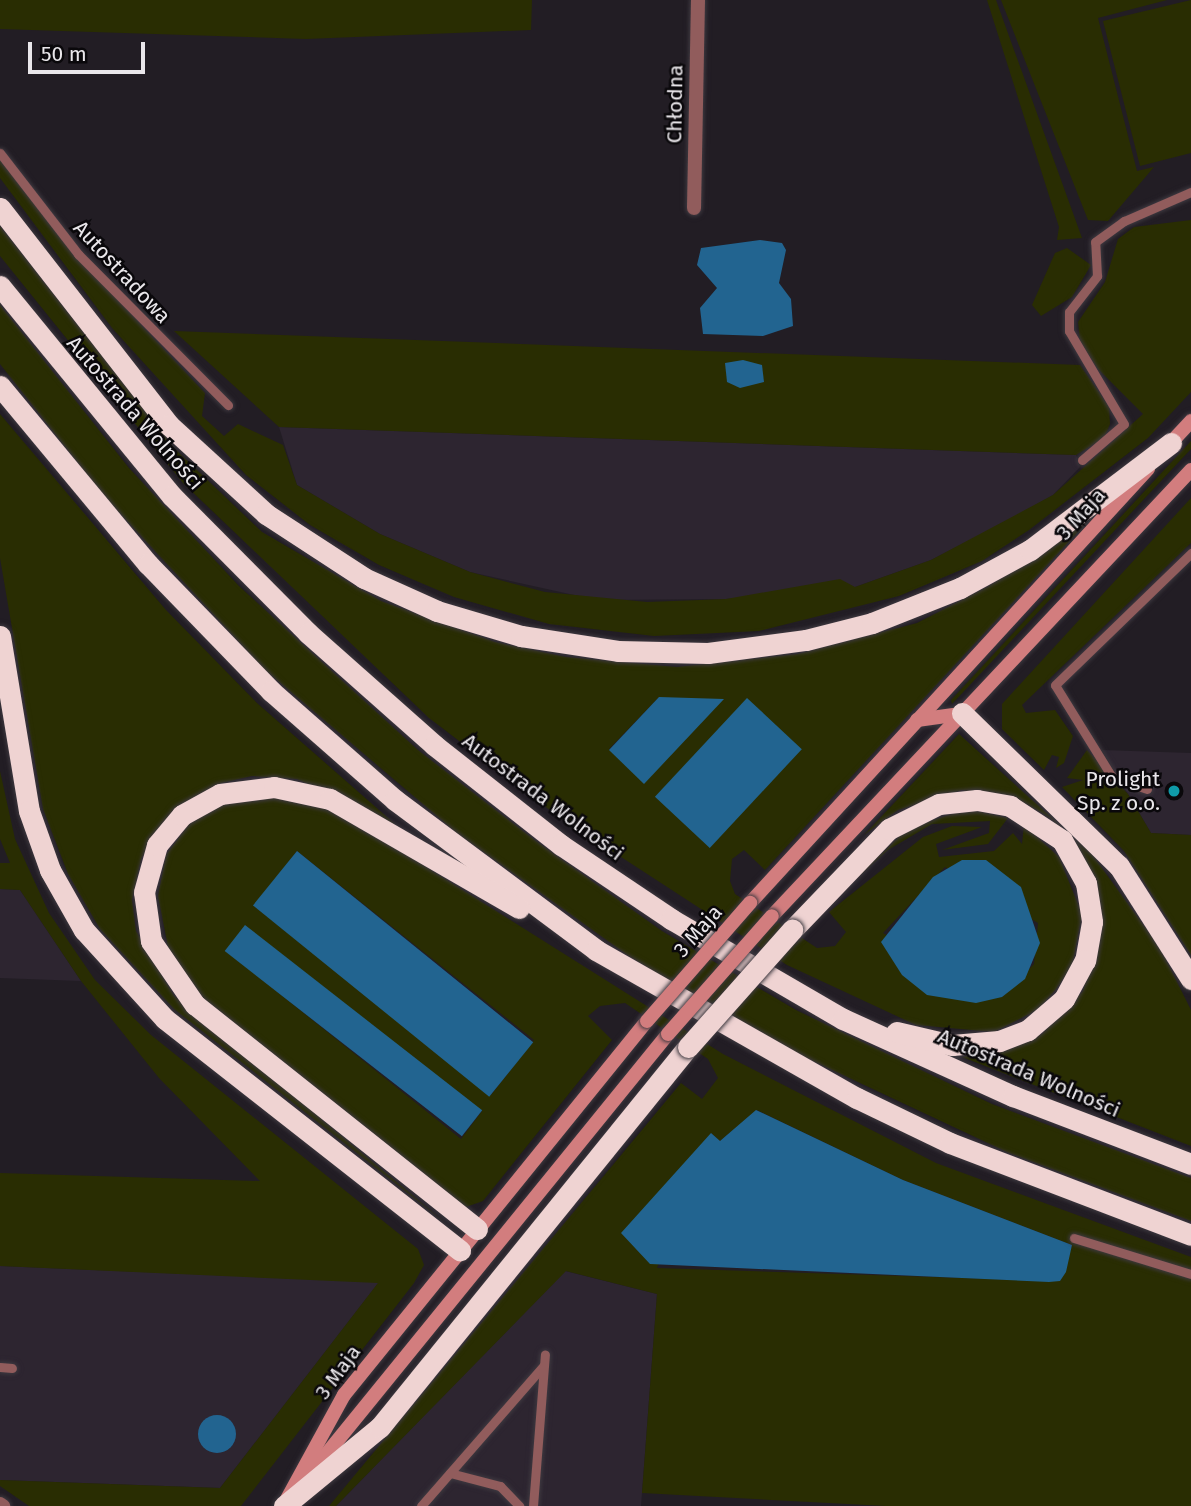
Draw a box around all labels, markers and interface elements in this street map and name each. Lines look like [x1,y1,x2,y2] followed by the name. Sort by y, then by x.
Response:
[32,28,149,72] scale bar
[41,41,87,67] text: 50 m
[662,64,688,144] street label: Chłodna
[68,215,176,329] street label: Autostradowa
[61,331,209,495] street label: Autostrada Wolności
[1051,483,1111,545] street label: 3 Maja
[457,728,629,866] street label: Autostrada Wolności
[1077,766,1160,816] place label: Prolight Sp. z o.o.
[1166,783,1182,799] marker: Prolight Sp. z o.o.
[669,900,727,962] street label: 3 Maja
[934,1023,1124,1123] street label: Autostrada Wolności
[310,1340,366,1404] street label: 3 Maja

